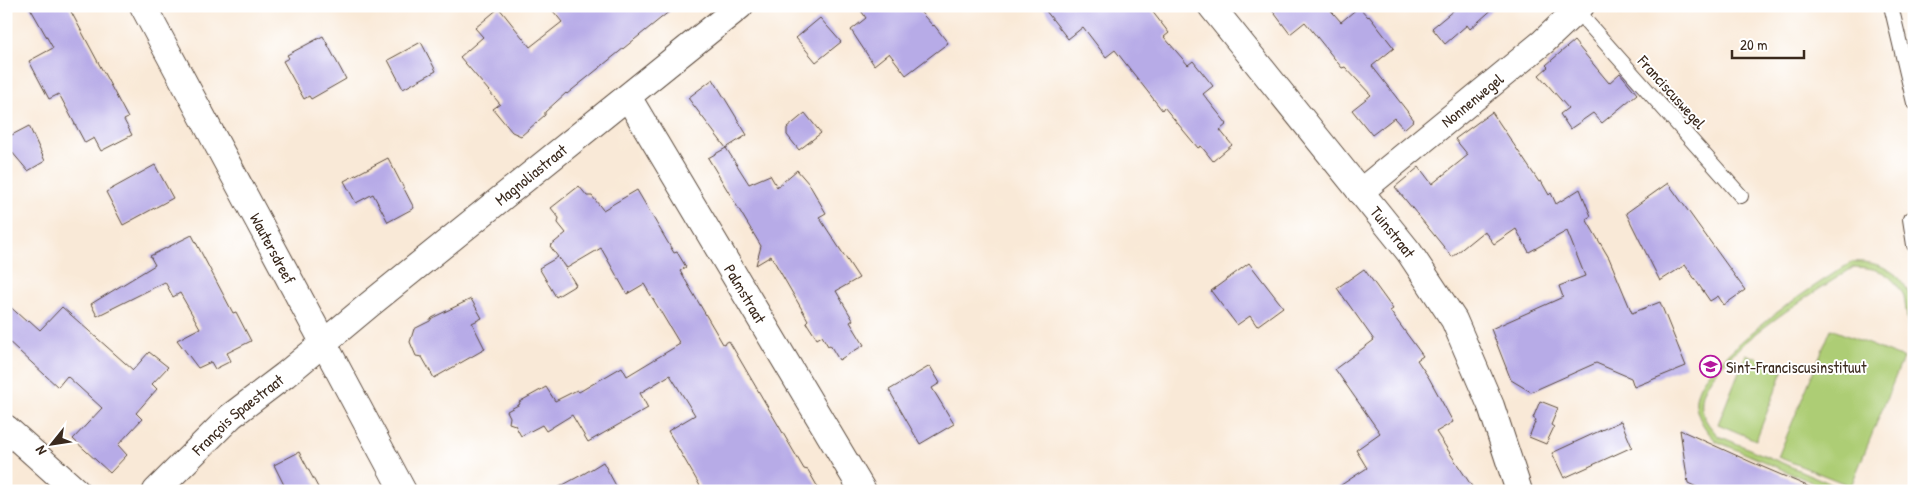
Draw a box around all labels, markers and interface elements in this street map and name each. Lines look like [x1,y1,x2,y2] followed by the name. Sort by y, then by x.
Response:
[1732,28,1805,60] scale bar
[1740,34,1767,55] text: 20 m
[1632,50,1711,134] street label: Franciscuswegel
[1436,67,1509,132] street label: Nonnenwegel
[490,139,572,210] street label: Magnoliastraat
[1365,201,1421,262] street label: Tuinstraat
[245,209,301,288] street label: Wautersdreef
[719,260,772,328] street label: Palmstraat
[1698,355,1722,379] school or university icon: Sint-Franciscusinstituut
[1726,356,1867,378] place label: Sint-Franciscusinstituut
[186,369,288,461] street label: François Spaestraat
[28,420,78,470] north arrow
[30,442,50,459] text: N

